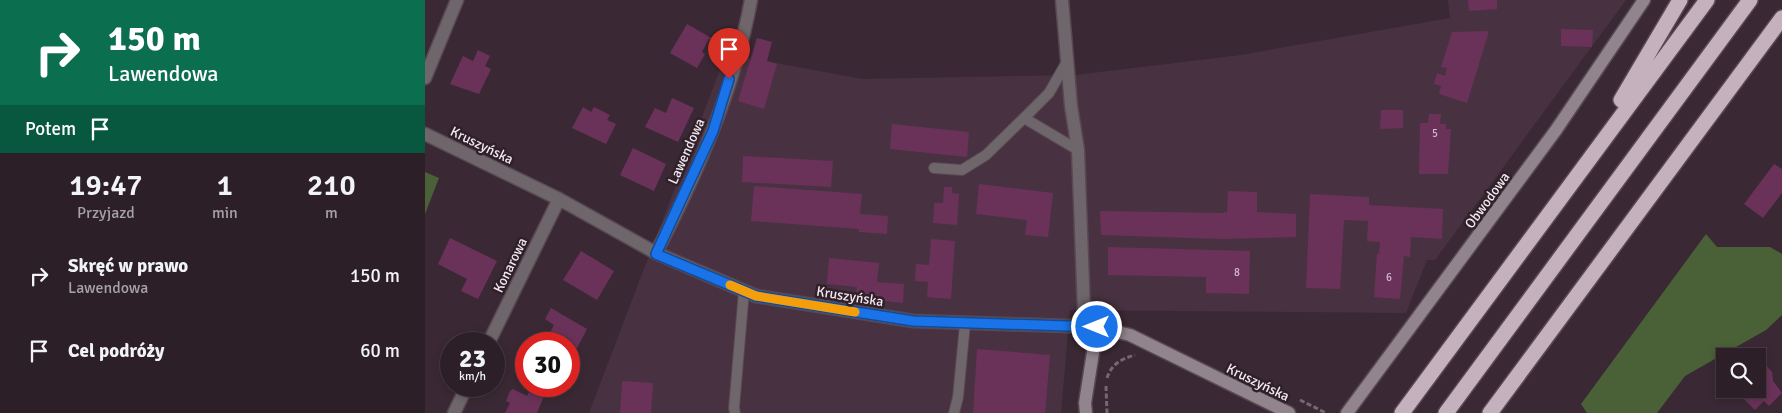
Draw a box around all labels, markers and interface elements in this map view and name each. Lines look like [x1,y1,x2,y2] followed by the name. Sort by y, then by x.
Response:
[108,17,201,60] text: 150 m
[25,20,90,85] icon: right
[708,28,750,79] pin
[715,35,743,63] icon: arrive
[108,60,219,87] text: Lawendowa
[86,115,114,143] icon: arrive
[664,116,709,187] street label: Lawendowa
[25,117,76,141] text: Potem
[448,123,516,168] street label: Kruszyńska
[1432,127,1438,140] house number: 5
[69,167,143,204] text: 19:47
[217,167,233,204] text: 1
[307,167,356,204] text: 210
[1461,169,1514,232] street label: Obwodowa
[77,203,135,223] text: Przyjazd
[212,203,238,223] text: min
[325,203,338,223] text: m
[490,235,531,296] street label: Konarowa
[68,254,188,278] text: Skręć w prawo
[25,262,53,290] icon: right
[350,264,400,288] text: 150 m
[1234,266,1240,279] house number: 8
[1386,271,1392,284] house number: 6
[68,278,148,298] text: Lawendowa
[815,283,885,310] street label: Kruszyńska
[1070,300,1122,352] position arrow
[515,332,580,397] speed limit sign: 30
[25,337,53,365] icon: arrive
[68,339,164,363] text: Cel podróży
[360,339,400,363] text: 60 m
[459,343,486,374] text: 23
[1716,348,1766,398] map controls
[1716,348,1766,398] button: search
[1224,360,1292,405] street label: Kruszyńska
[459,369,486,384] text: km/h

